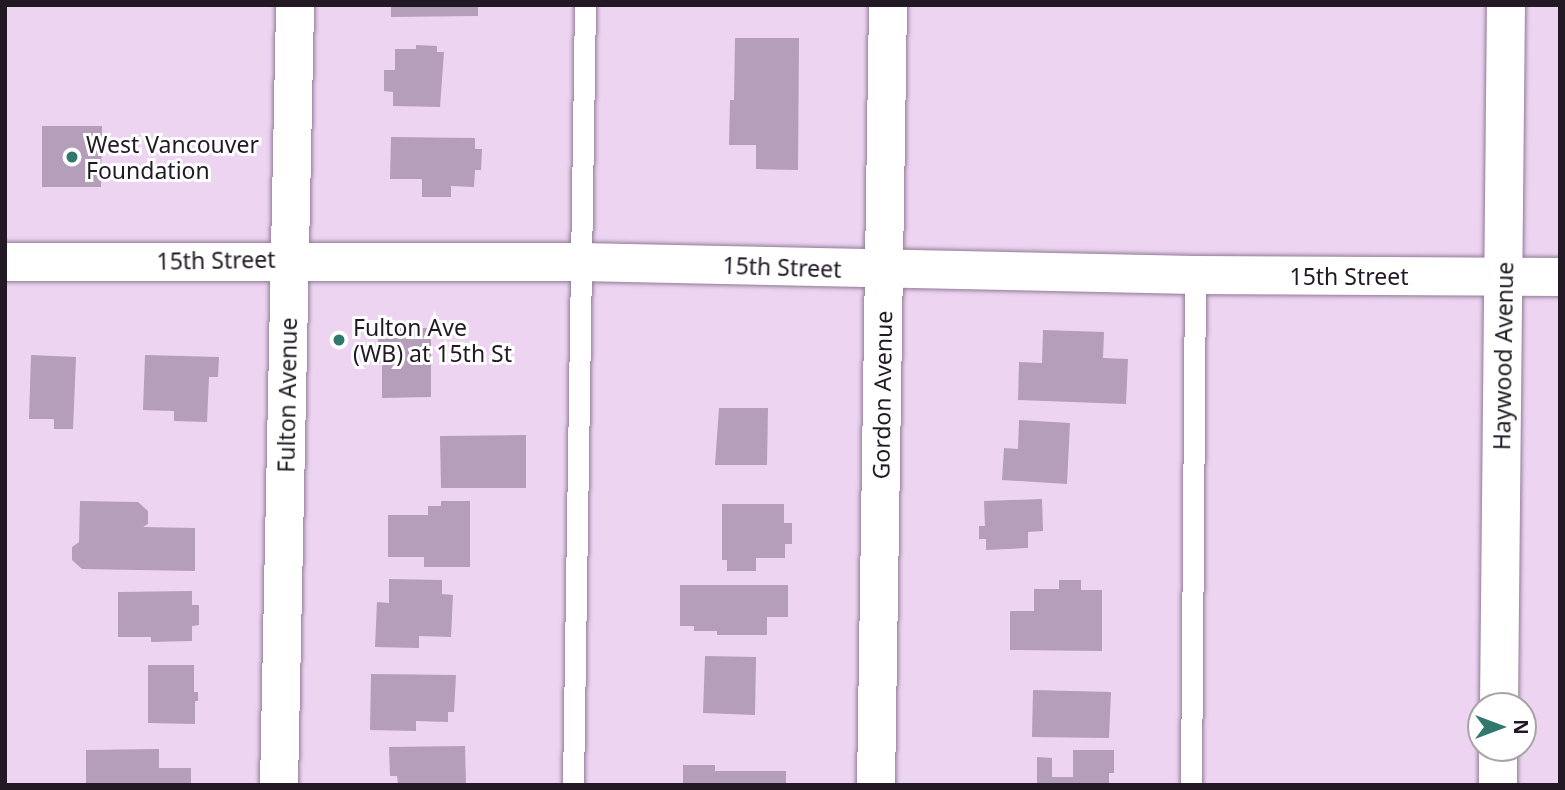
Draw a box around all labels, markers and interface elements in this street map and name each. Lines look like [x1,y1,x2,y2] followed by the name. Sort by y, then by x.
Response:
[86,130,259,184] place label: West Vancouver Foundation
[64,149,80,165] marker: West Vancouver Foundation
[156,245,276,275] street label: 15th Street
[722,251,842,283] street label: 15th Street
[1289,262,1409,290] street label: 15th Street
[1488,262,1518,450] street label: Haywood Avenue
[867,310,897,480] street label: Gordon Avenue
[353,313,512,367] place label: Fulton Ave (WB) at 15th St
[272,317,302,473] street label: Fulton Avenue
[331,332,347,348] marker: Fulton Ave (WB) at 15th St
[1467,692,1537,762] north arrow
[1508,719,1534,735] text: N

